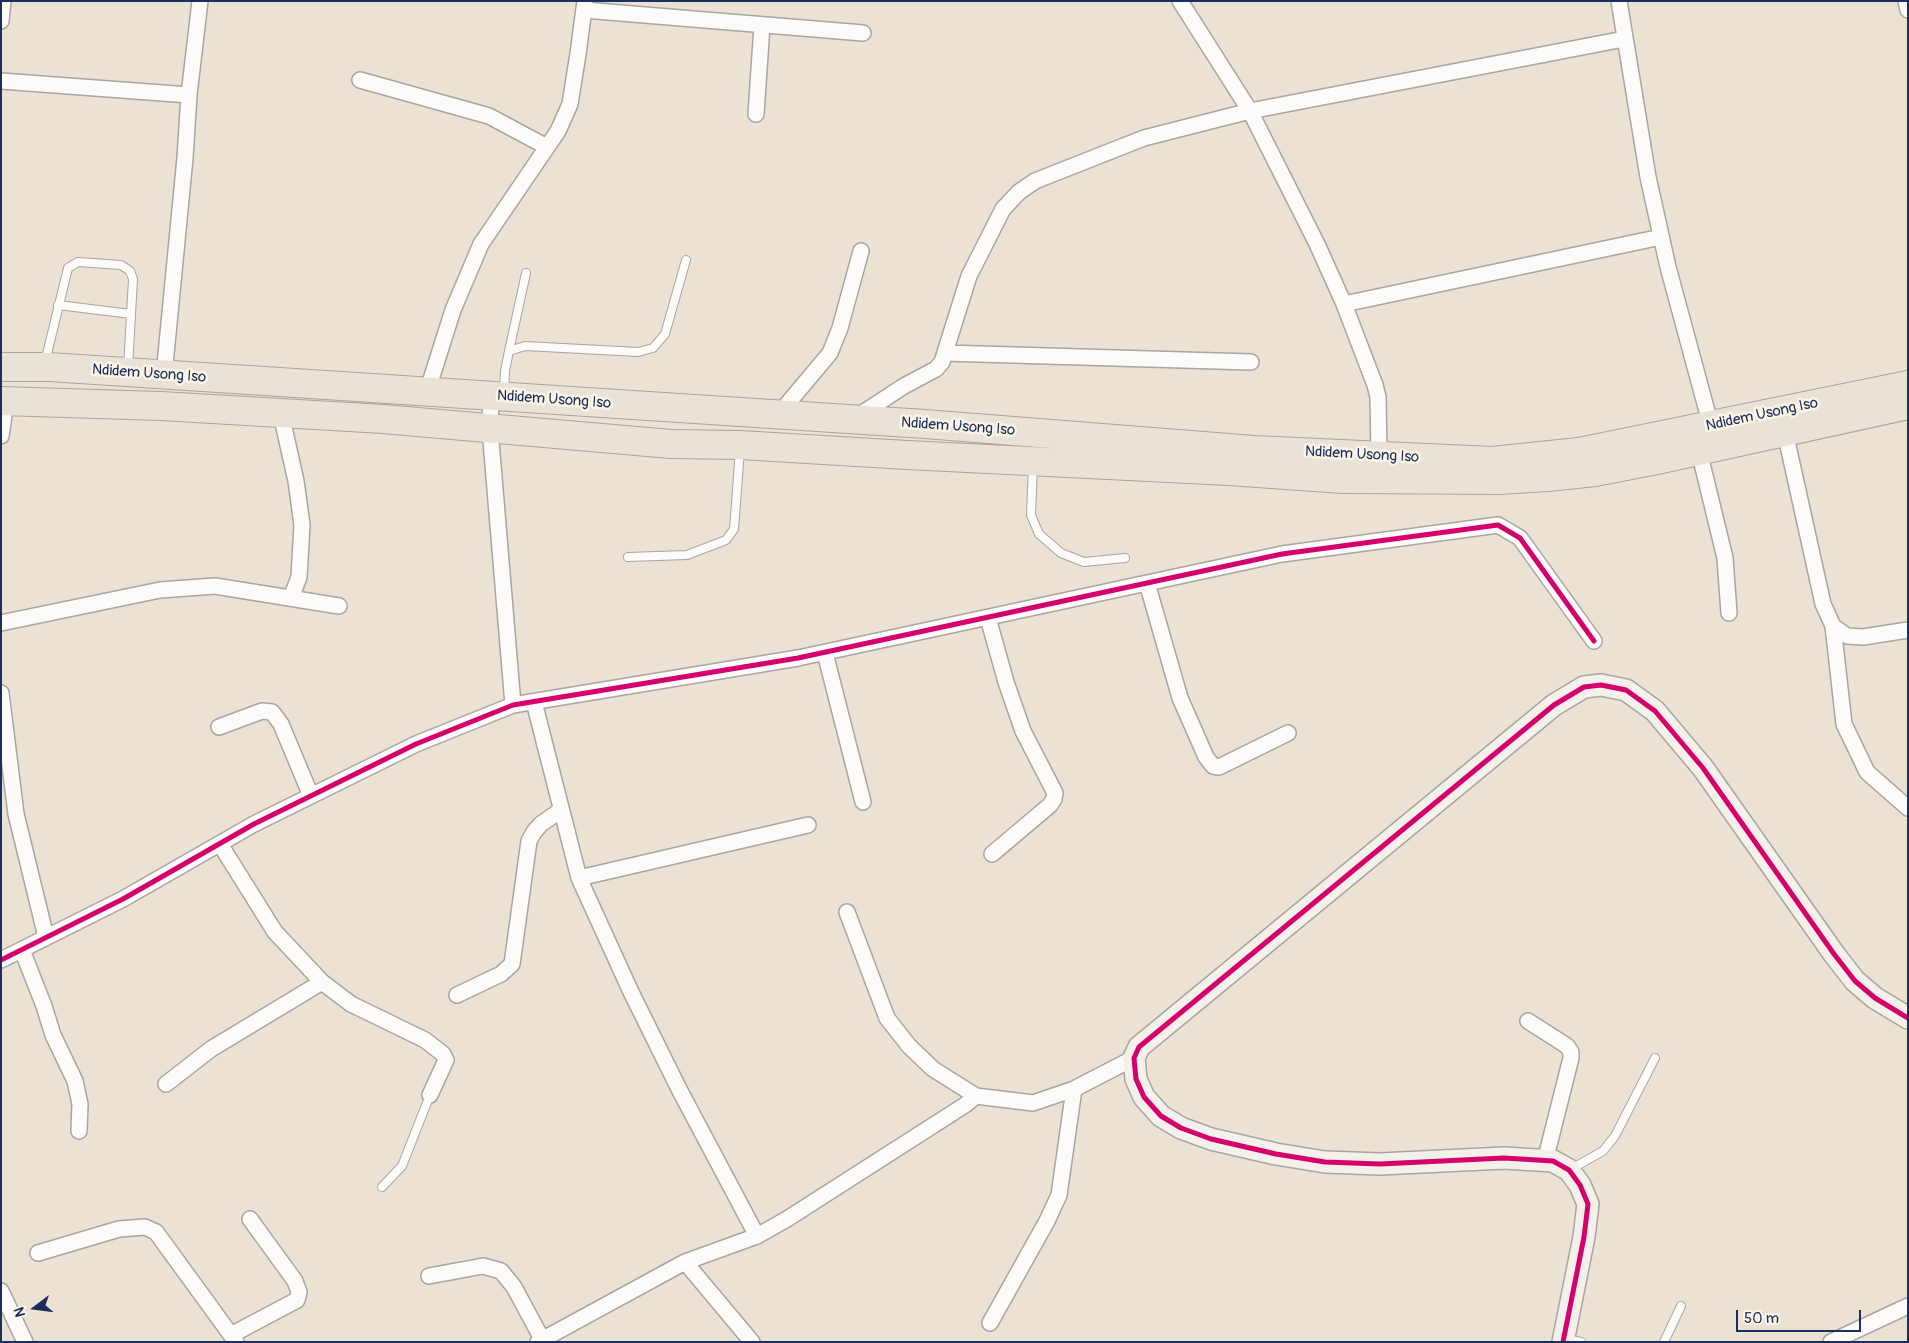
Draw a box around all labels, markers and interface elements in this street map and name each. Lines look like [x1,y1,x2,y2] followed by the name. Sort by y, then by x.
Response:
[91,361,207,387] street label: Ndidem Usong Iso
[496,387,612,413] street label: Ndidem Usong Iso
[1704,394,1820,436] street label: Ndidem Usong Iso
[900,414,1016,440] street label: Ndidem Usong Iso
[1304,443,1420,467] street label: Ndidem Usong Iso
[10,1283,60,1333] north arrow
[1739,1300,1864,1332] scale bar
[11,1305,29,1319] text: N
[1744,1309,1779,1328] text: 50 m

